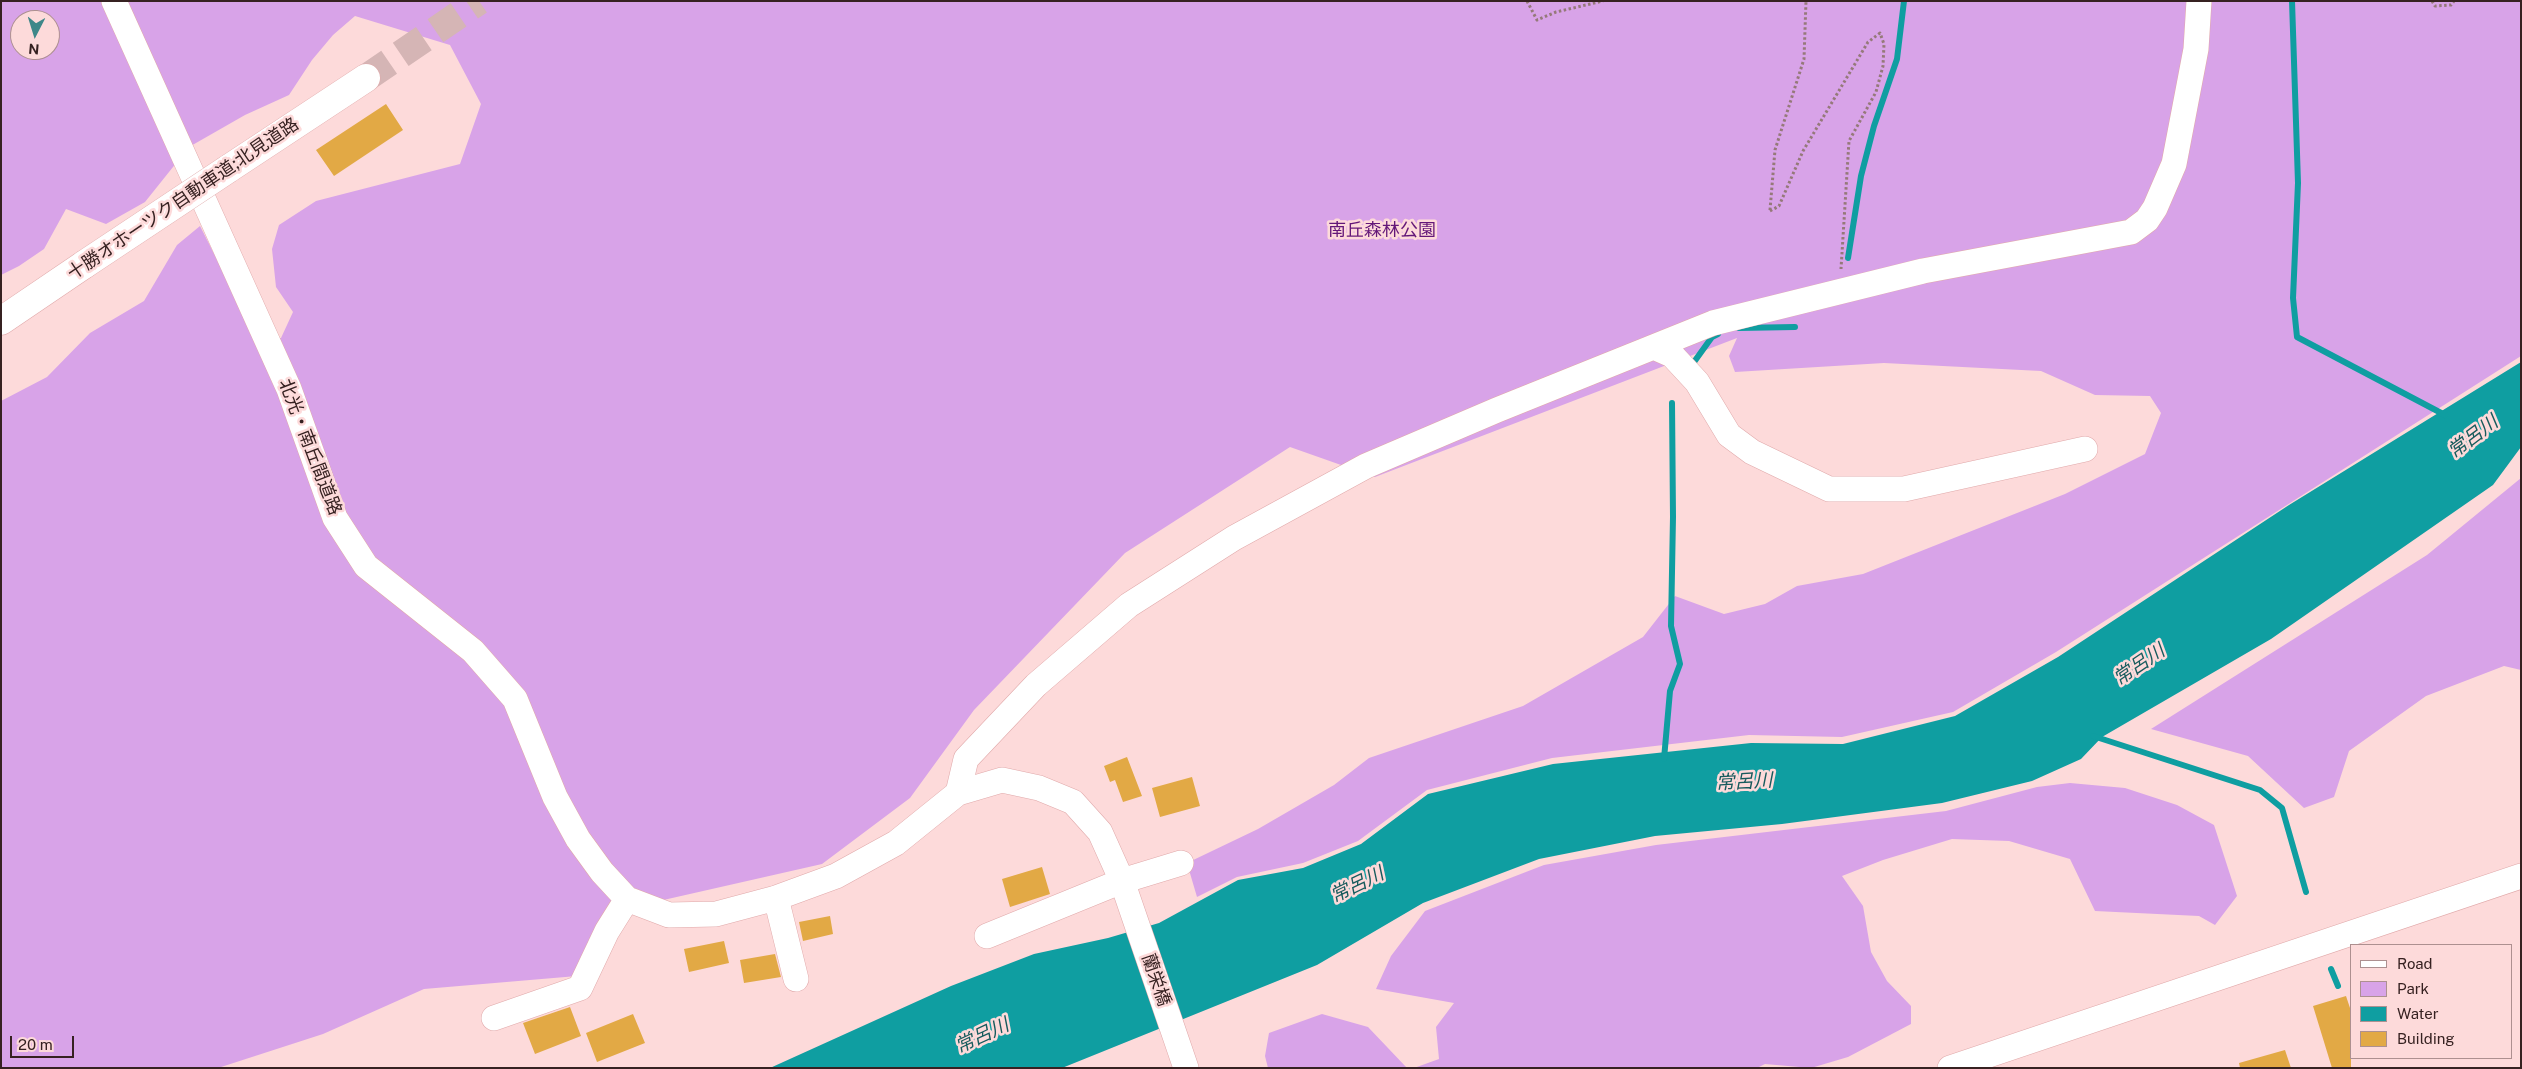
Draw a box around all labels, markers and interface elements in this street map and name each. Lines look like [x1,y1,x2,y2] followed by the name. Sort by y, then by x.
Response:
[10,10,60,60] north arrow
[28,41,40,57] text: N
[63,113,303,285] street label: 十勝オホーツク自動車道;北見道路
[1328,219,1436,241] park label: 南丘森林公園
[274,376,346,518] street label: 北光・南丘間道路
[2443,411,2503,463] water label: 常呂川
[2109,640,2169,690] water label: 常呂川
[1715,769,1773,795] water label: 常呂川
[1326,862,1388,908] water label: 常呂川
[2350,944,2512,1059] legend
[1137,951,1175,1009] street label: 蘭栄橋
[2397,955,2433,972] text: Road
[2397,980,2429,997] text: Park
[2397,1005,2439,1022] text: Water
[951,1014,1013,1058] water label: 常呂川
[12,1026,76,1058] scale bar
[2397,1030,2455,1047] text: Building
[18,1036,53,1053] text: 20 m

